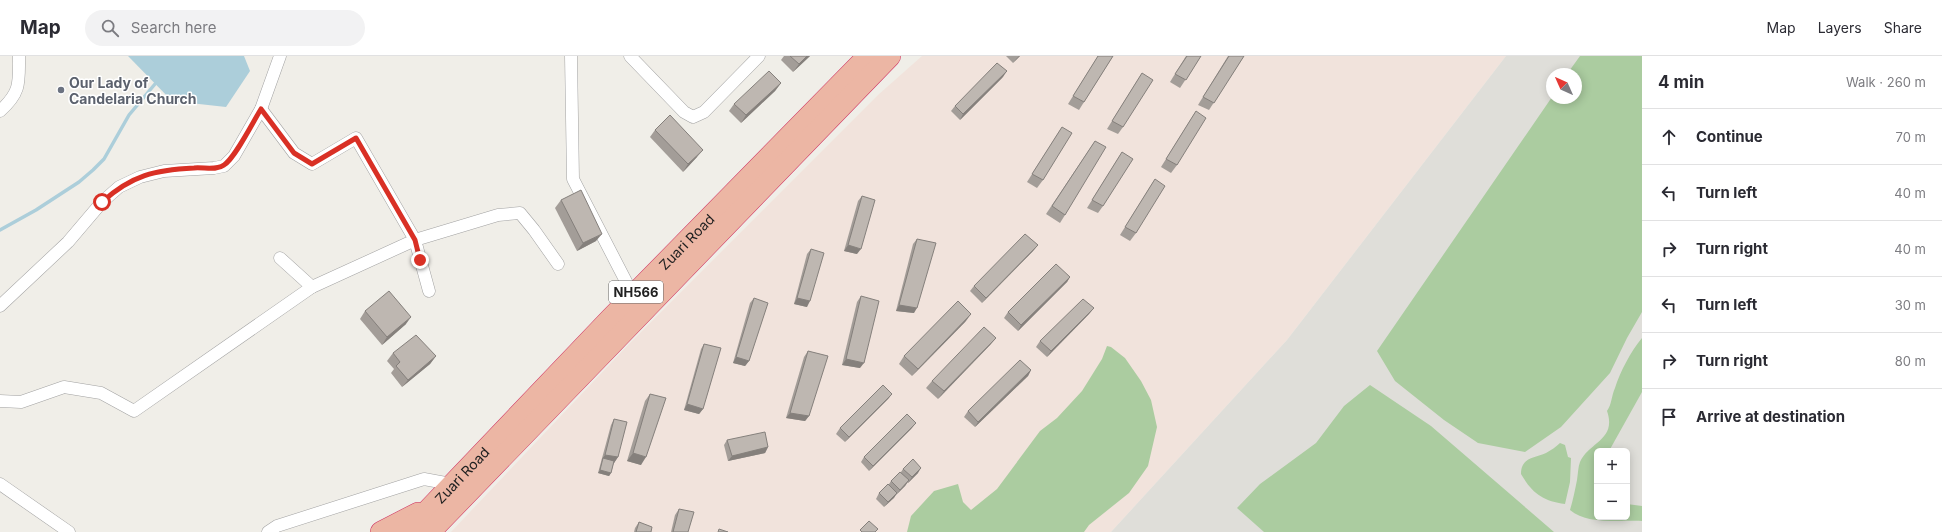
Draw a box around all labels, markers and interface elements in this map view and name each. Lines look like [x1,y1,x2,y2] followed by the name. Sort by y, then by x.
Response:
[85,10,365,46] search box
[20,16,61,39] text: Map
[99,17,121,39] icon: search
[131,18,216,37] text: Search here
[1767,19,1796,36] text: Map
[1818,19,1862,36] text: Layers
[1884,19,1922,36] text: Share
[1546,68,1582,104] north arrow
[1658,72,1704,92] text: 4 min
[69,74,196,107] place label: Our Lady of Candelaria Church
[1846,74,1926,90] text: Walk · 260 m
[56,85,66,95] marker: Our Lady of Candelaria Church
[1658,126,1680,148] icon: ahead
[1696,127,1763,146] text: Continue
[1896,129,1926,145] text: 70 m
[1658,182,1680,204] icon: left
[1696,183,1757,202] text: Turn left
[1894,185,1926,201] text: 40 m
[93,193,111,211] route start
[655,210,717,273] street label: Zuari Road
[1658,238,1680,260] icon: right
[1696,239,1768,258] text: Turn right
[1894,241,1926,257] text: 40 m
[411,251,429,269] route end
[609,281,663,303] road number: NH566
[1658,294,1680,316] icon: left
[1696,295,1757,314] text: Turn left
[1895,297,1926,313] text: 30 m
[1658,350,1680,372] icon: right
[1696,351,1768,370] text: Turn right
[1895,353,1926,369] text: 80 m
[1658,406,1680,428] icon: arrive
[1696,407,1845,426] text: Arrive at destination
[431,443,492,507] street label: Zuari Road
[1594,448,1630,520] map controls
[1594,448,1630,484] button: +
[1594,484,1630,520] button: −

